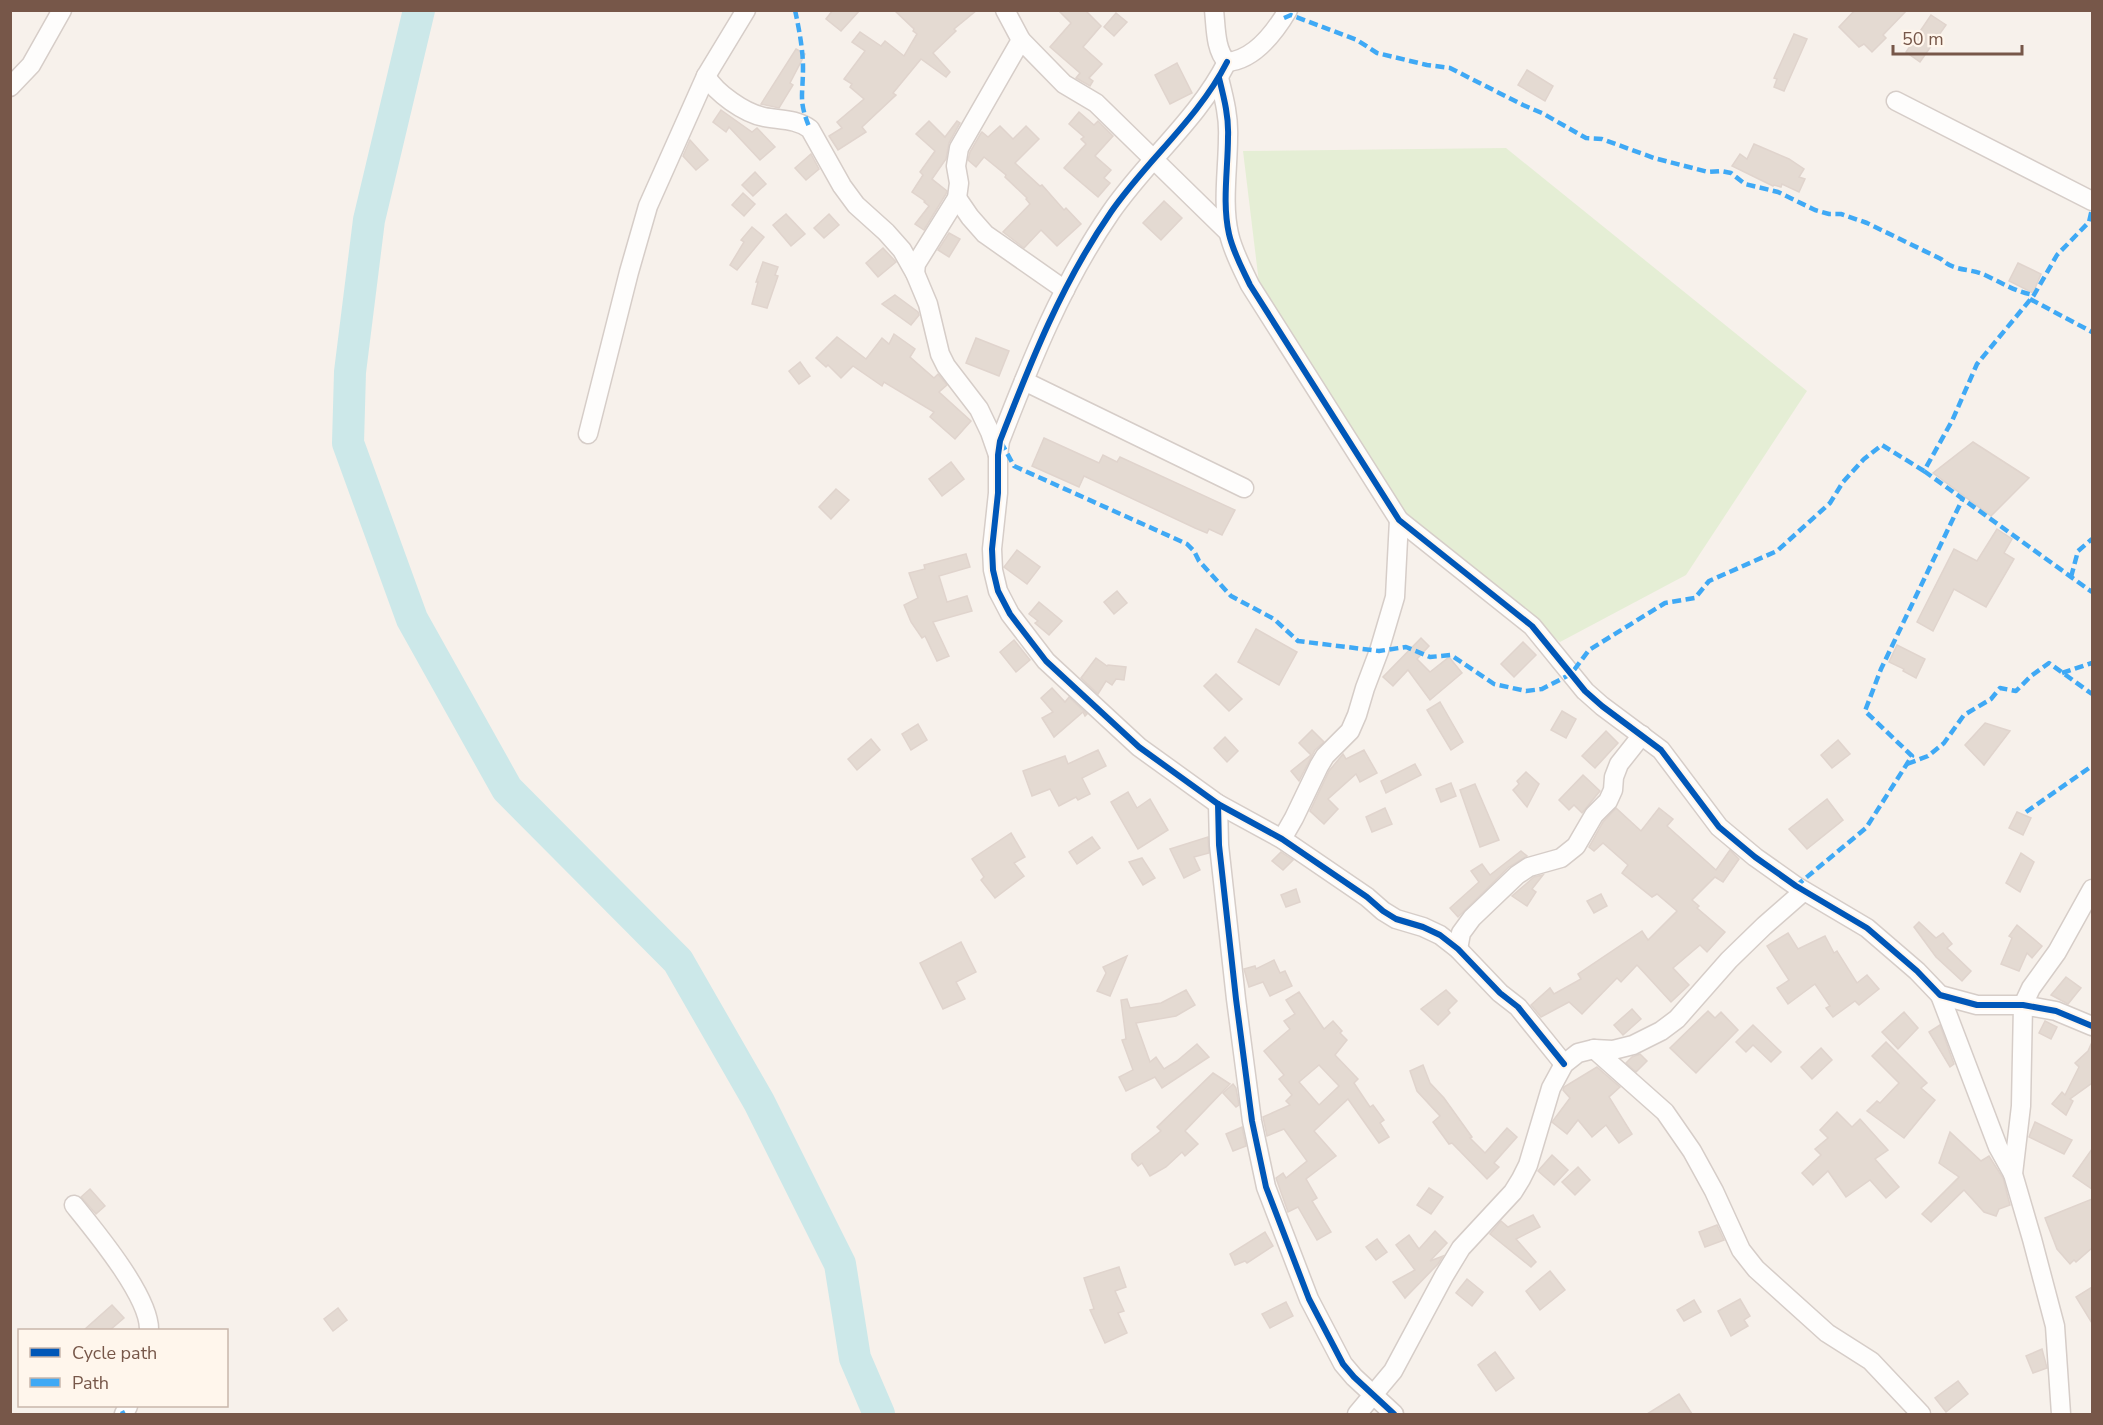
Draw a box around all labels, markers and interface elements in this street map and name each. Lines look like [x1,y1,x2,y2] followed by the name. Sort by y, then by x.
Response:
[1893,18,2022,56] scale bar
[1902,27,1944,51] text: 50 m
[18,1329,228,1407] legend
[72,1341,157,1365] text: Cycle path
[72,1371,109,1395] text: Path

